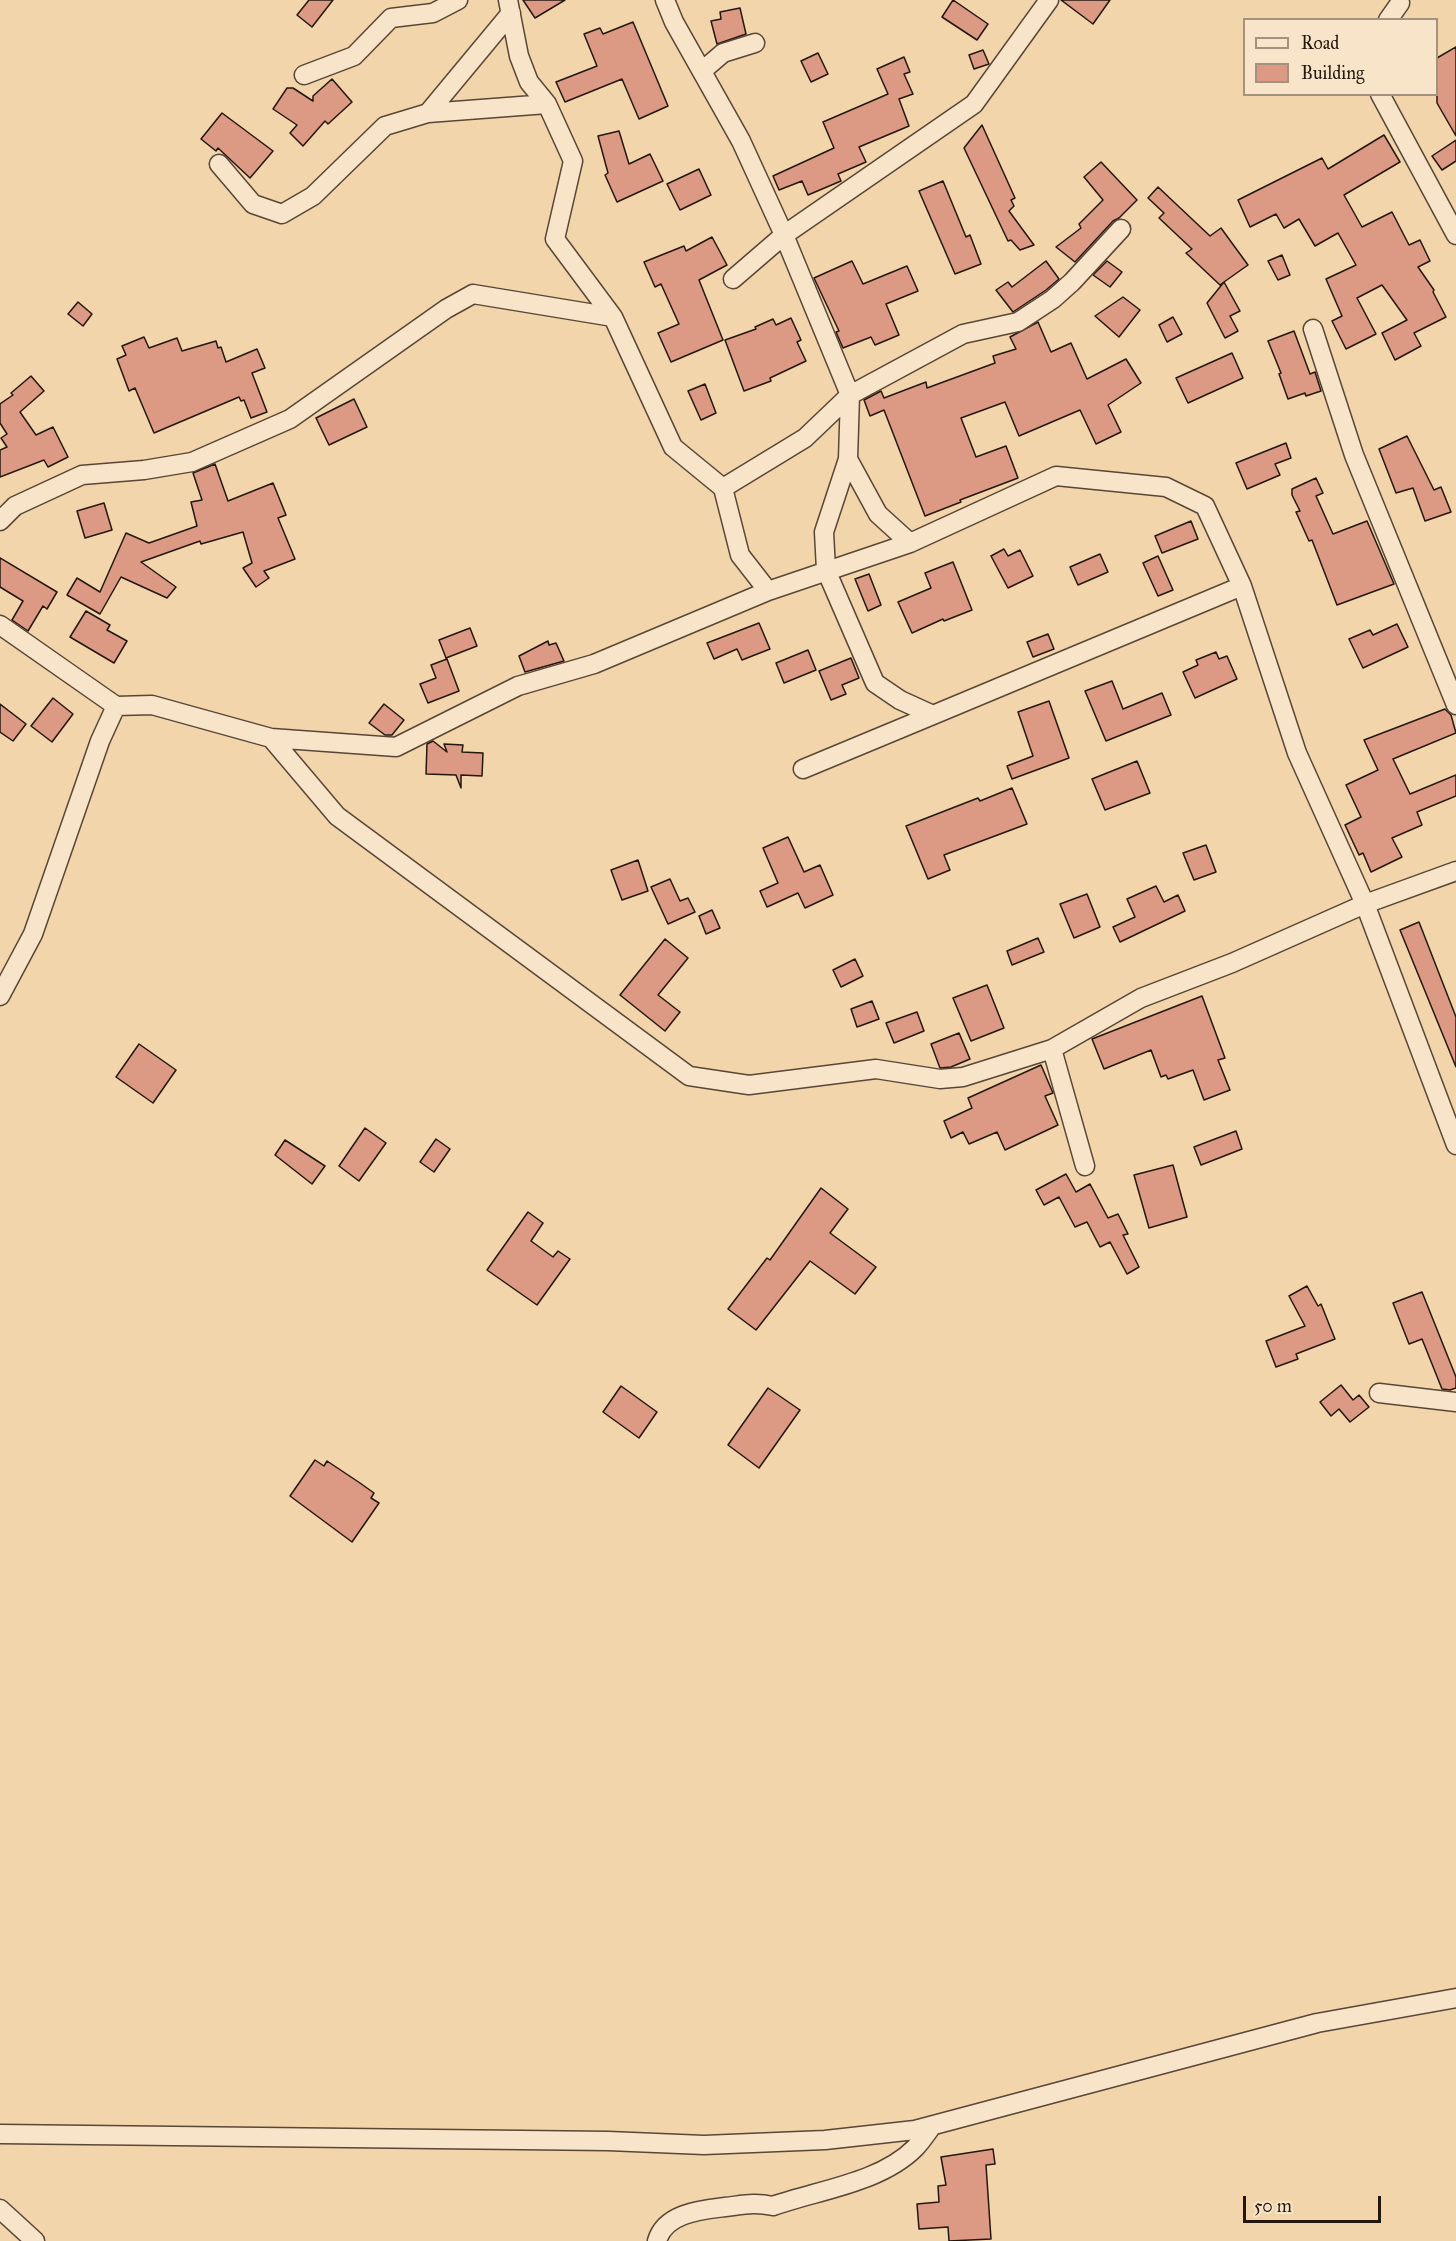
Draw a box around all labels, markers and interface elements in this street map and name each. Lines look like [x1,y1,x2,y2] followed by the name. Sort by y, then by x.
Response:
[1243,18,1438,96] legend
[1301,32,1339,54] text: Road
[1301,62,1364,84] text: Building
[1246,2184,1384,2222] scale bar
[1254,2195,1292,2217] text: 50 m

